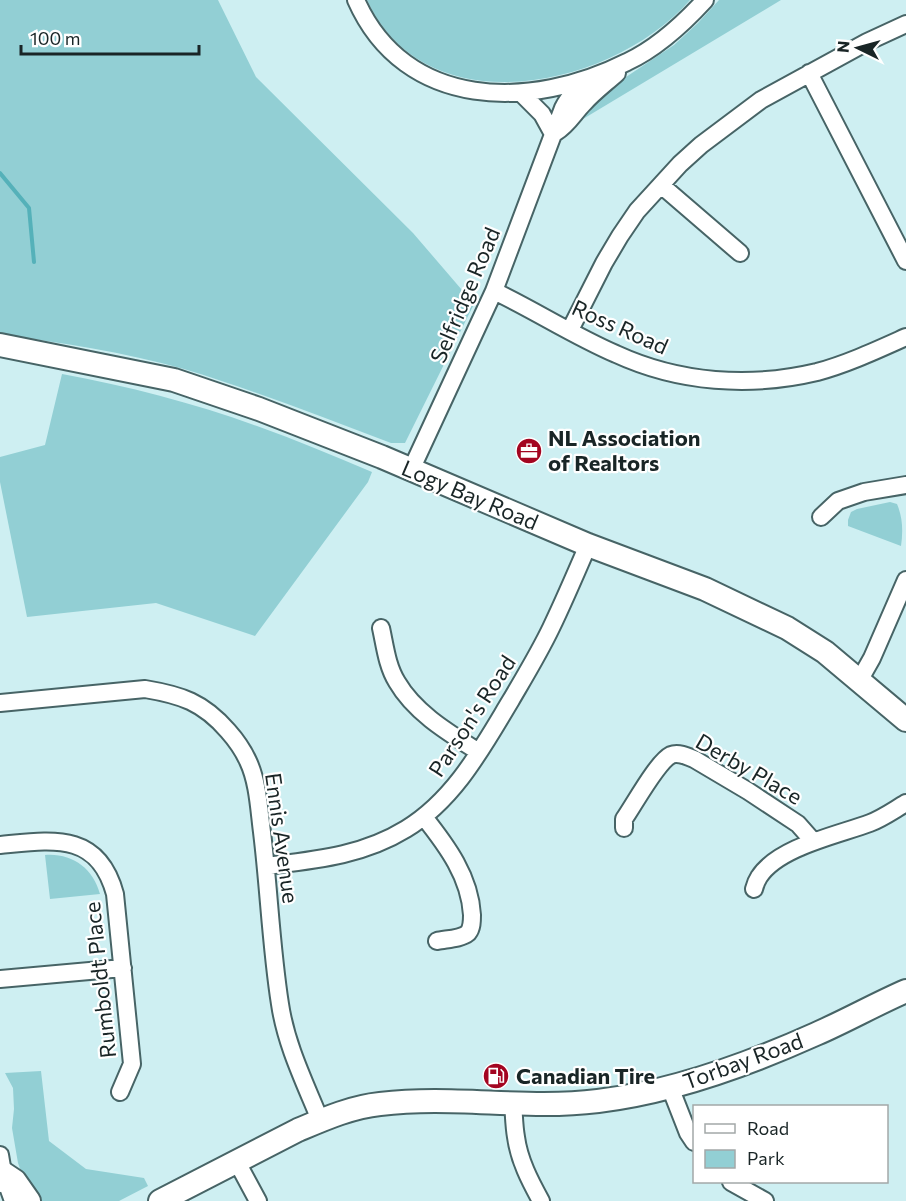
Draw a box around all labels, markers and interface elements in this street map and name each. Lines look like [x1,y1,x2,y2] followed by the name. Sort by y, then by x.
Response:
[21,18,200,56] scale bar
[828,18,888,78] north arrow
[30,27,80,49] text: 100 m
[833,40,853,53] text: N
[424,223,505,367] street label: Selfridge Road
[568,293,673,360] street label: Ross Road
[548,424,701,476] place label: NL Association of Realtors
[514,436,544,466] office icon: NL Association of Realtors
[398,454,543,535] street label: Logy Bay Road
[422,650,521,782] street label: Parson's Road
[691,727,807,810] street label: Derby Place
[260,771,305,905] street label: Ennis Avenue
[78,900,121,1060] street label: Rumboldt Place
[679,1026,806,1095] street label: Torbay Road
[481,1061,511,1091] fuel station icon: Canadian Tire
[516,1062,655,1089] place label: Canadian Tire
[693,1105,888,1183] legend
[747,1117,789,1139] text: Road
[747,1147,785,1169] text: Park

